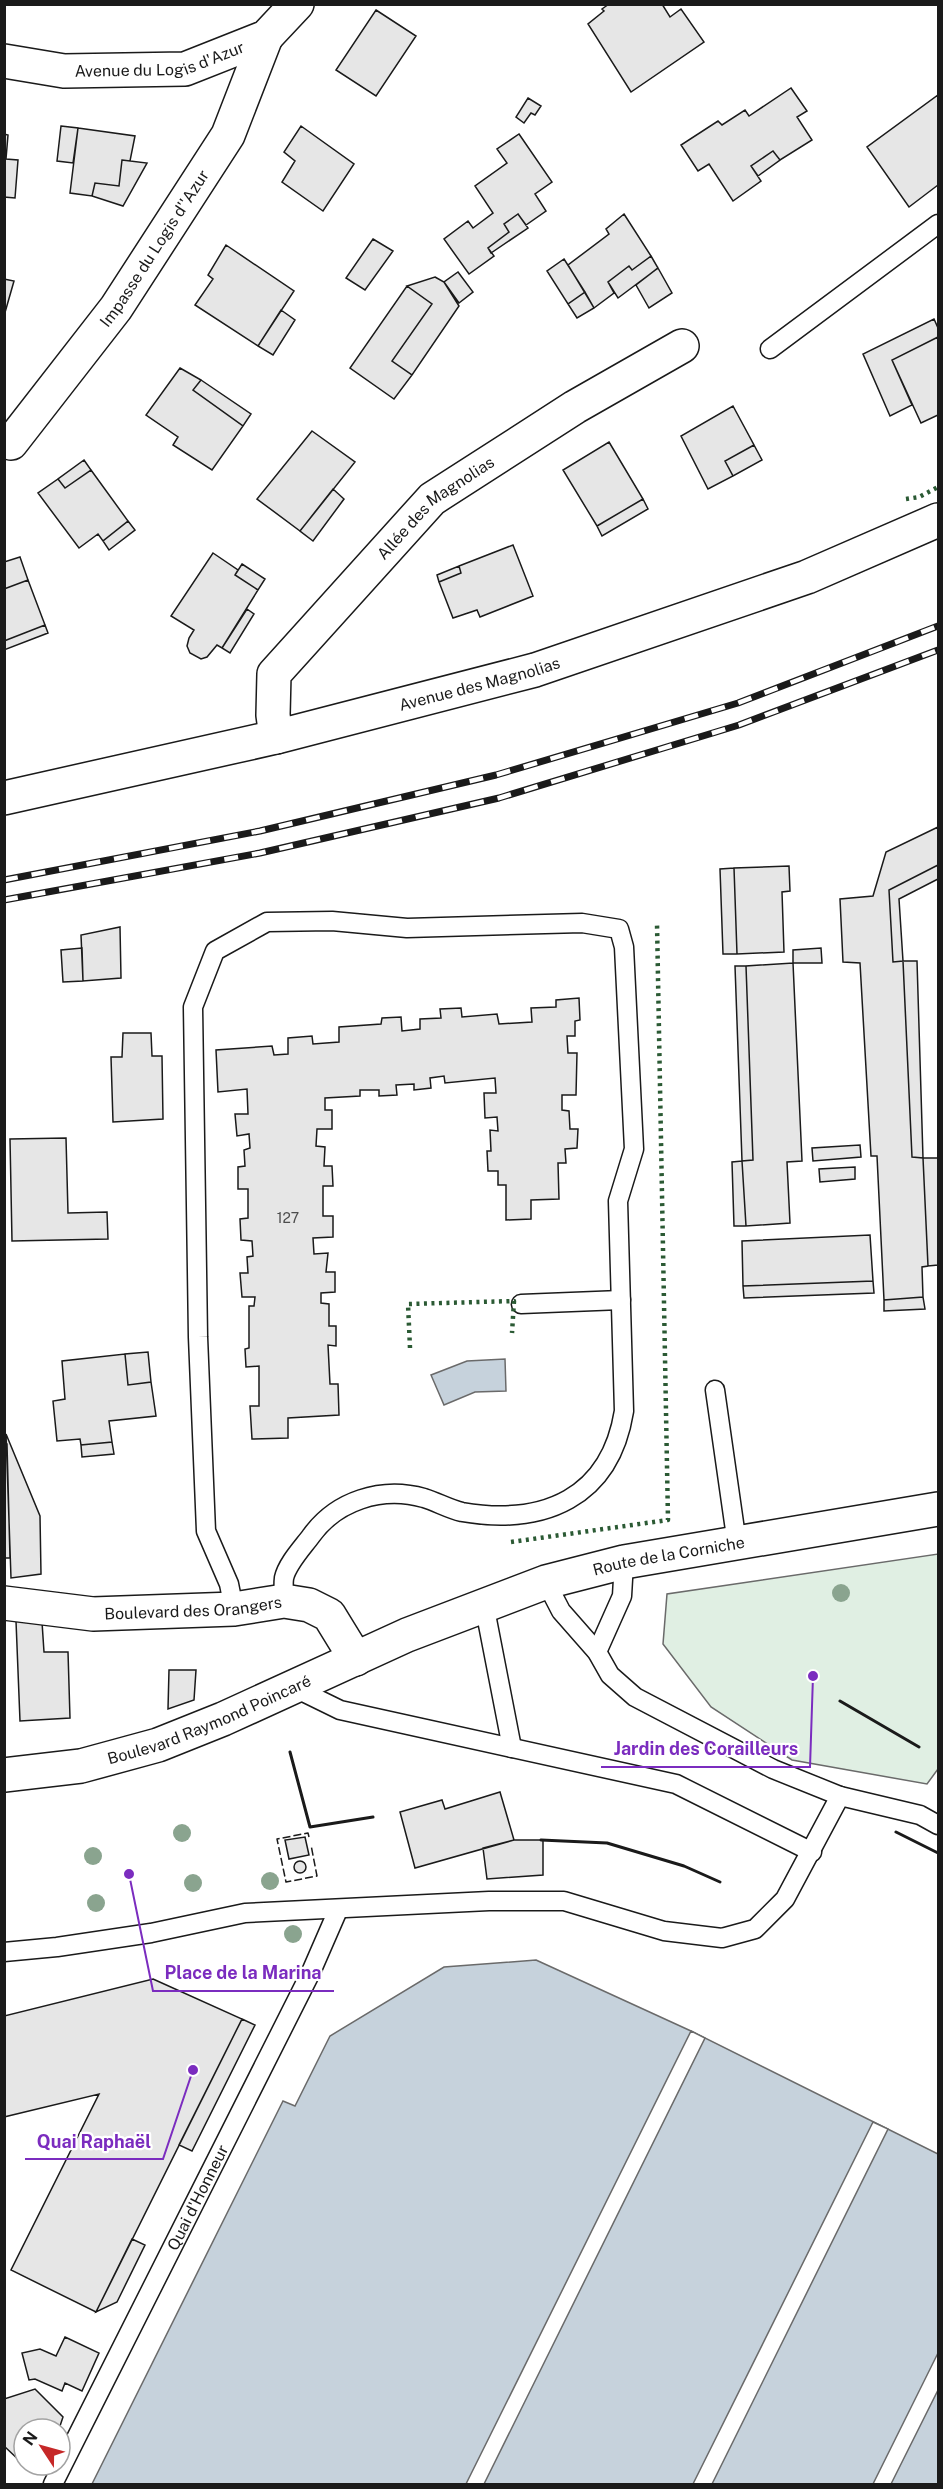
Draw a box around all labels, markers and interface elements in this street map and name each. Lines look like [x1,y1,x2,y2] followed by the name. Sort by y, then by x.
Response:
[74,38,247,81] street label: Avenue du Logis d'Azur
[96,166,213,331] street label: Impasse du Logis d''Azur
[373,453,498,563] street label: Allée des Magnolias
[397,653,563,715] street label: Avenue des Magnolias
[277,1210,299,1226] house number: 127
[591,1533,746,1580] street label: Route de la Corniche
[104,1592,283,1624] street label: Boulevard des Orangers
[105,1671,314,1768] street label: Boulevard Raymond Poincaré
[601,1731,810,1767] callout: Jardin des Corailleurs
[614,1738,798,1759] text: Jardin des Corailleurs
[153,1955,334,1991] callout: Place de la Marina
[164,1962,322,1983] text: Place de la Marina
[25,2123,163,2159] callout: Quai Raphaël
[37,2131,151,2152] text: Quai Raphaël
[163,2142,232,2253] street label: Quai d'Honneur
[12,2417,72,2477] north arrow
[19,2428,42,2449] text: N

